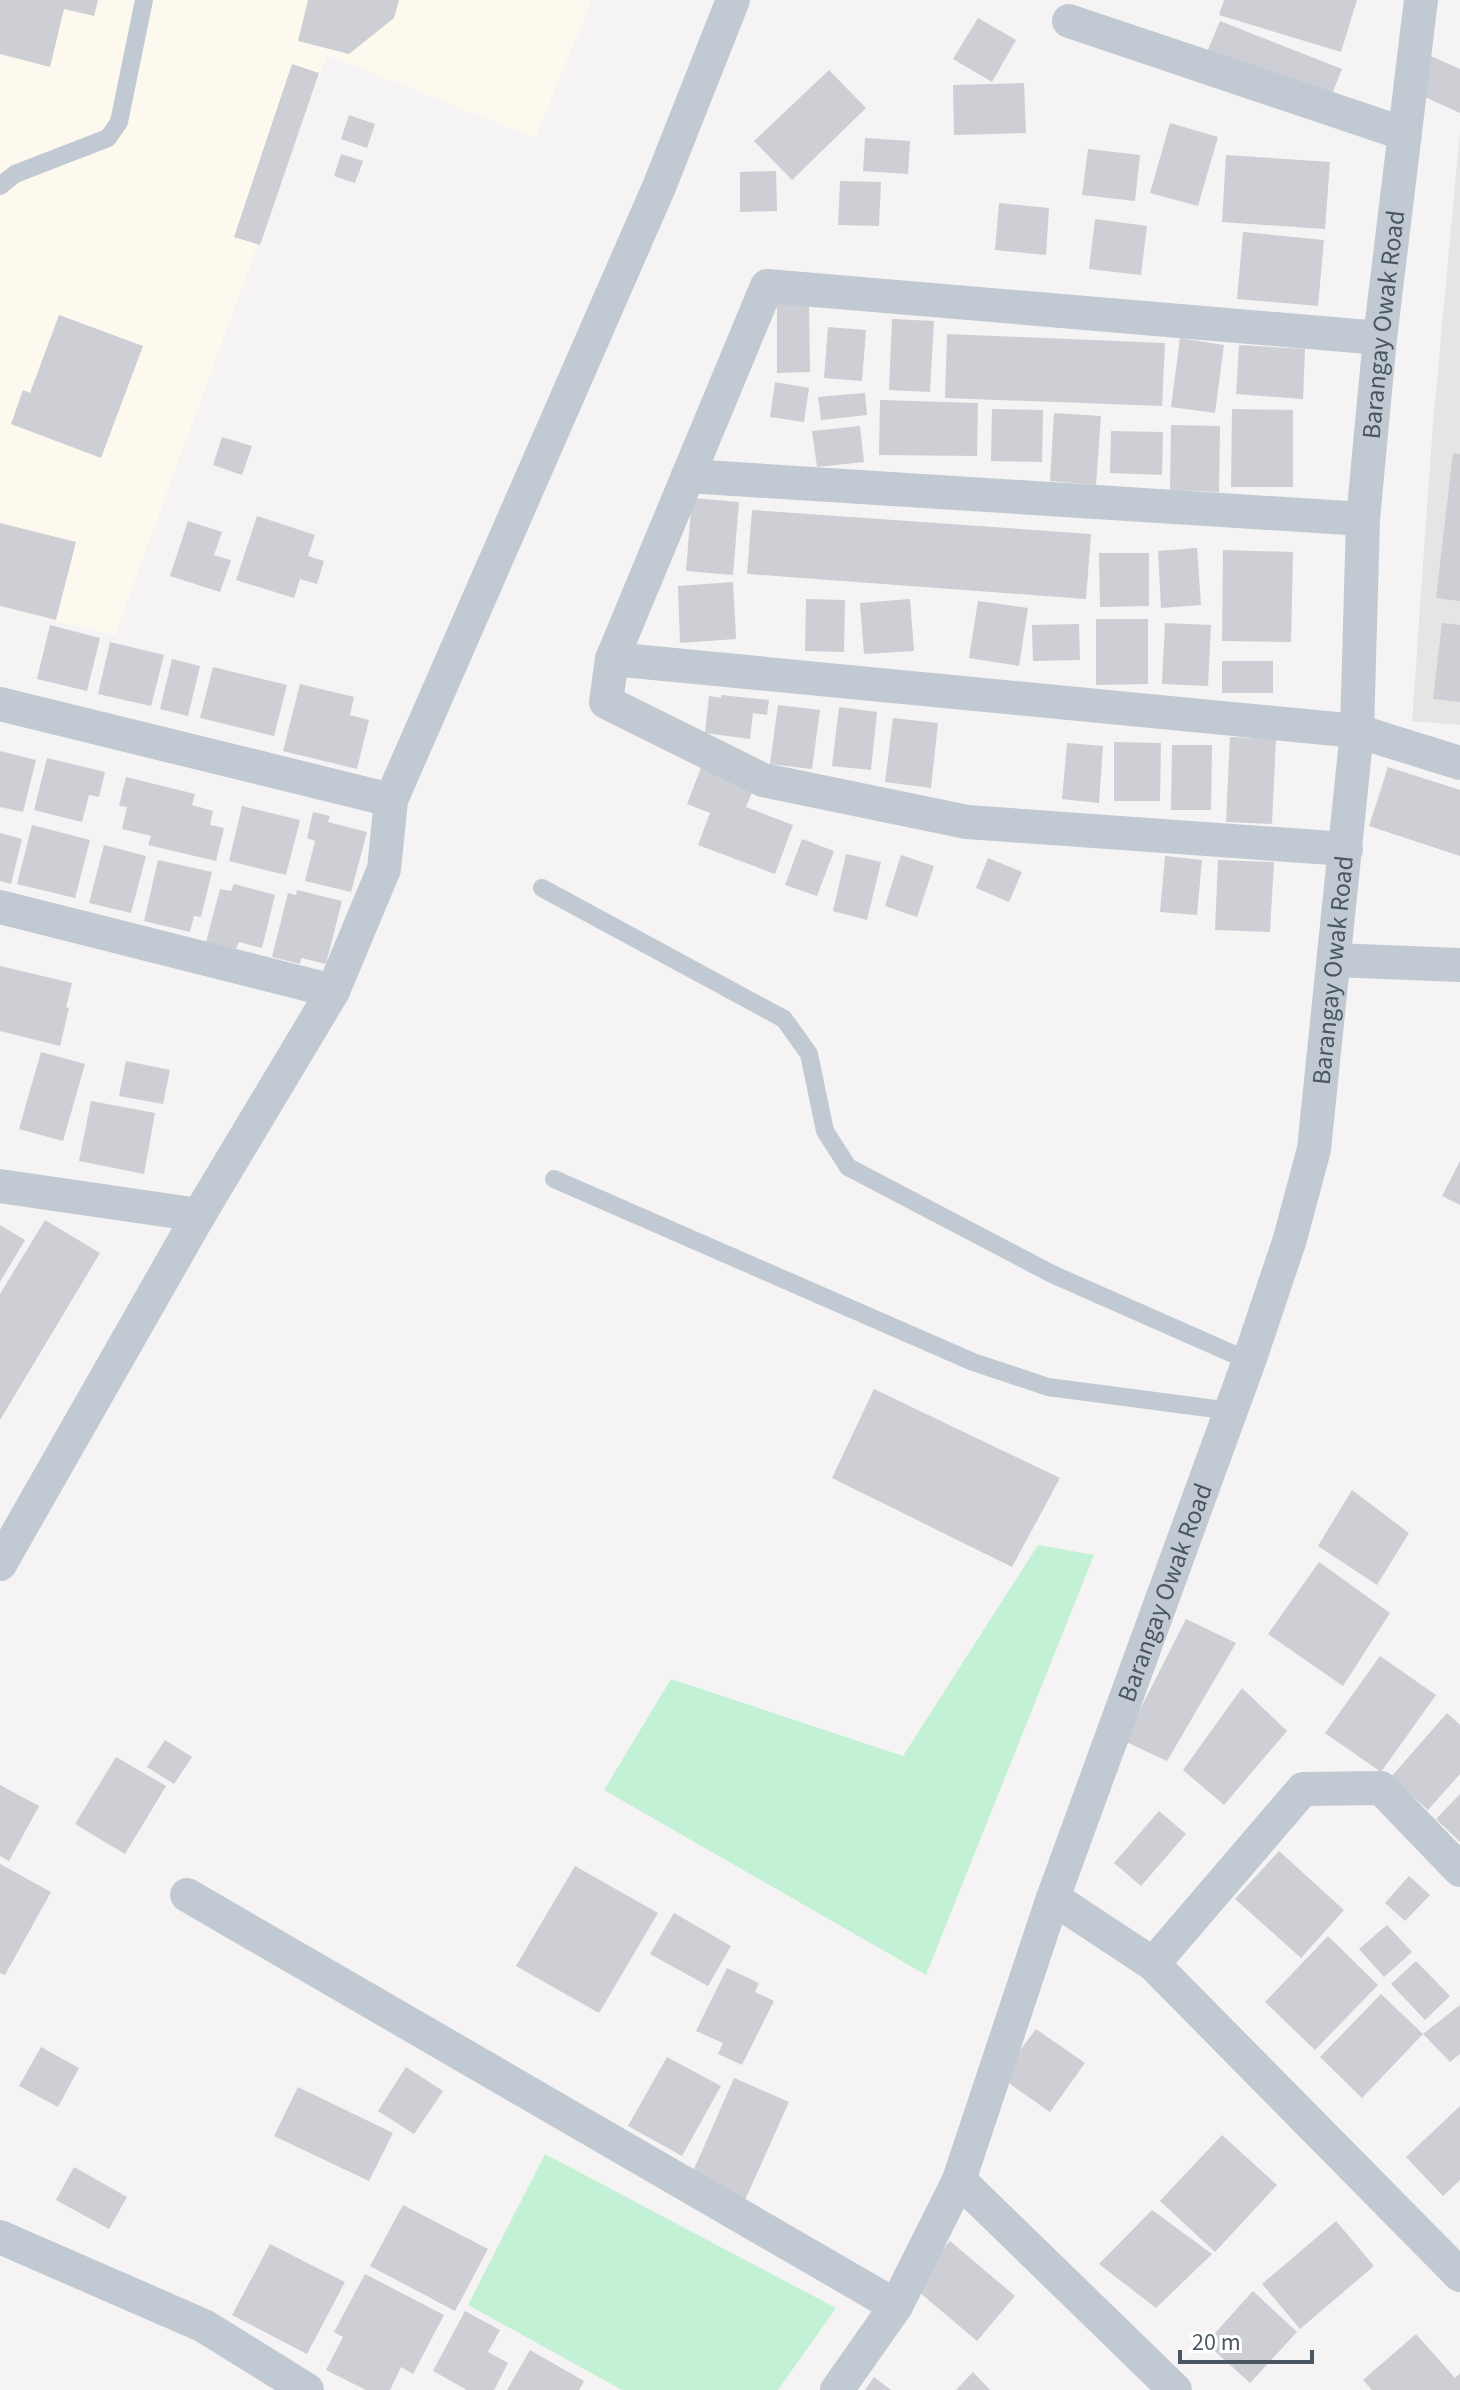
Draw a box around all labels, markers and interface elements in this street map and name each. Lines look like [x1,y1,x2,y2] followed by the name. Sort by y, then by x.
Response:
[1353,208,1414,441] street label: Barangay Owak Road
[1303,854,1363,1087] street label: Barangay Owak Road
[1108,1478,1222,1707] street label: Barangay Owak Road
[1180,2314,1312,2364] scale bar
[1192,2325,1241,2360] text: 20 m

